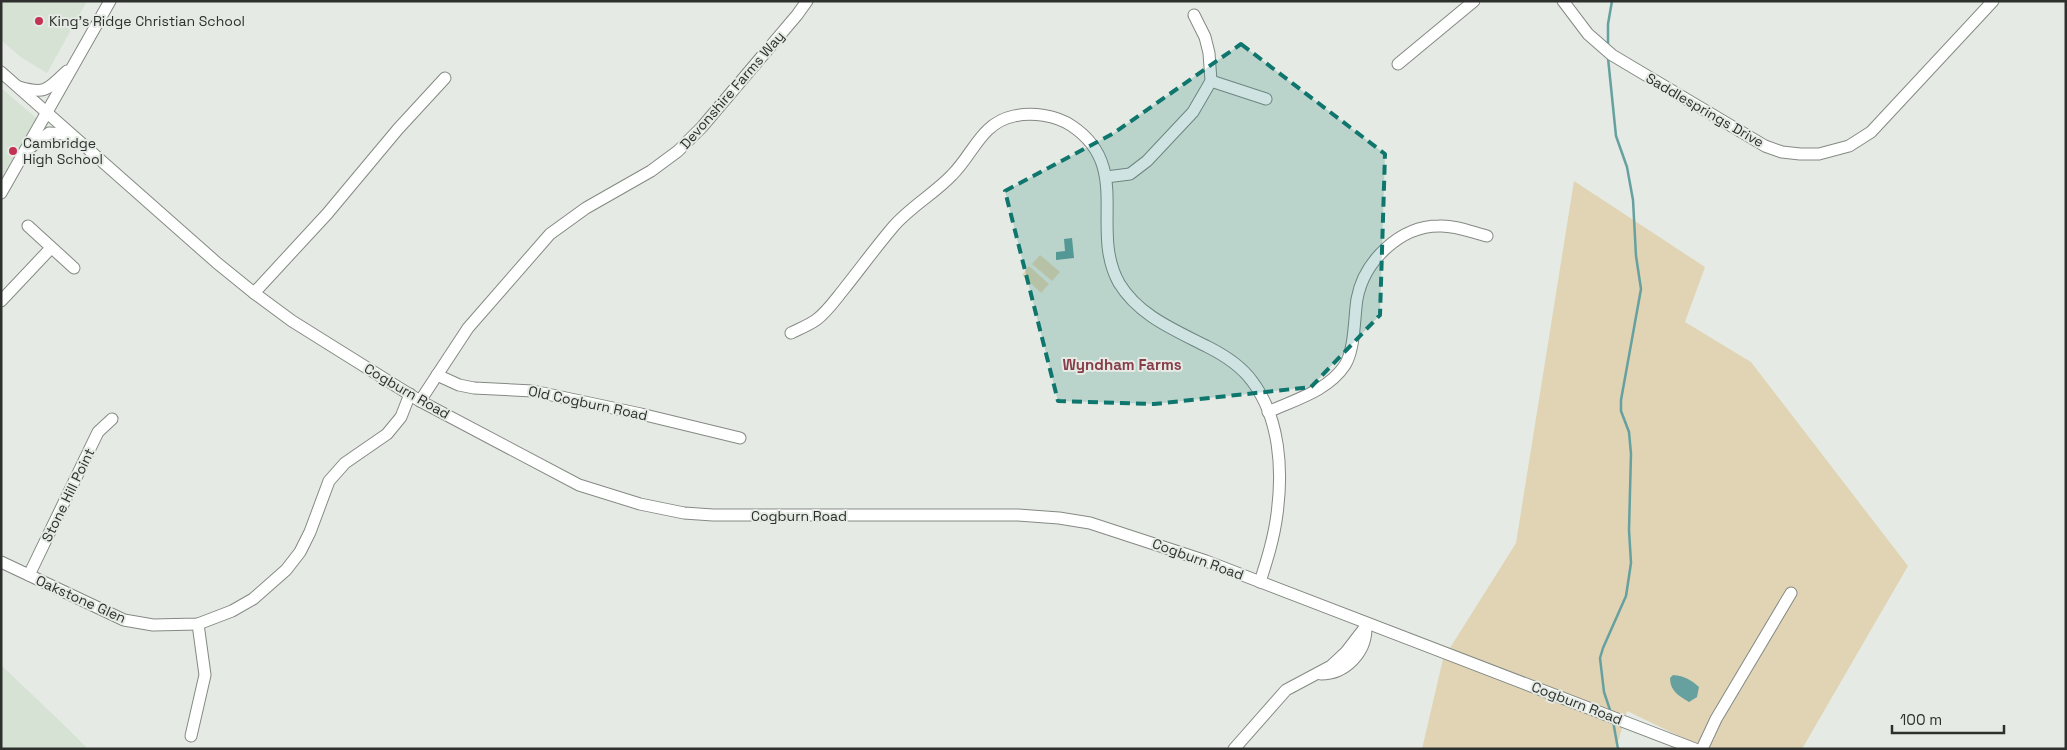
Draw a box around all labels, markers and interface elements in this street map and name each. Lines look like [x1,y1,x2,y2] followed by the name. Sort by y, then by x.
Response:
[49,12,245,30] place label: King's Ridge Christian School
[33,15,45,27] marker: King's Ridge Christian School
[676,27,788,153] street label: Devonshire Farms Way
[1643,69,1767,151] street label: Saddlesprings Drive
[23,134,103,168] place label: Cambridge High School
[7,145,19,157] marker: Cambridge High School
[1062,355,1182,374] district label: Wyndham Farms
[361,359,453,423] street label: Cogburn Road
[527,382,649,424] street label: Old Cogburn Road
[38,445,98,545] street label: Stone Hill Point
[751,507,847,525] street label: Cogburn Road
[1150,534,1246,584] street label: Cogburn Road
[33,571,129,627] street label: Oakstone Glen
[1529,677,1625,729] street label: Cogburn Road
[1892,702,2004,734] scale bar
[1900,710,1942,729] text: 100 m

